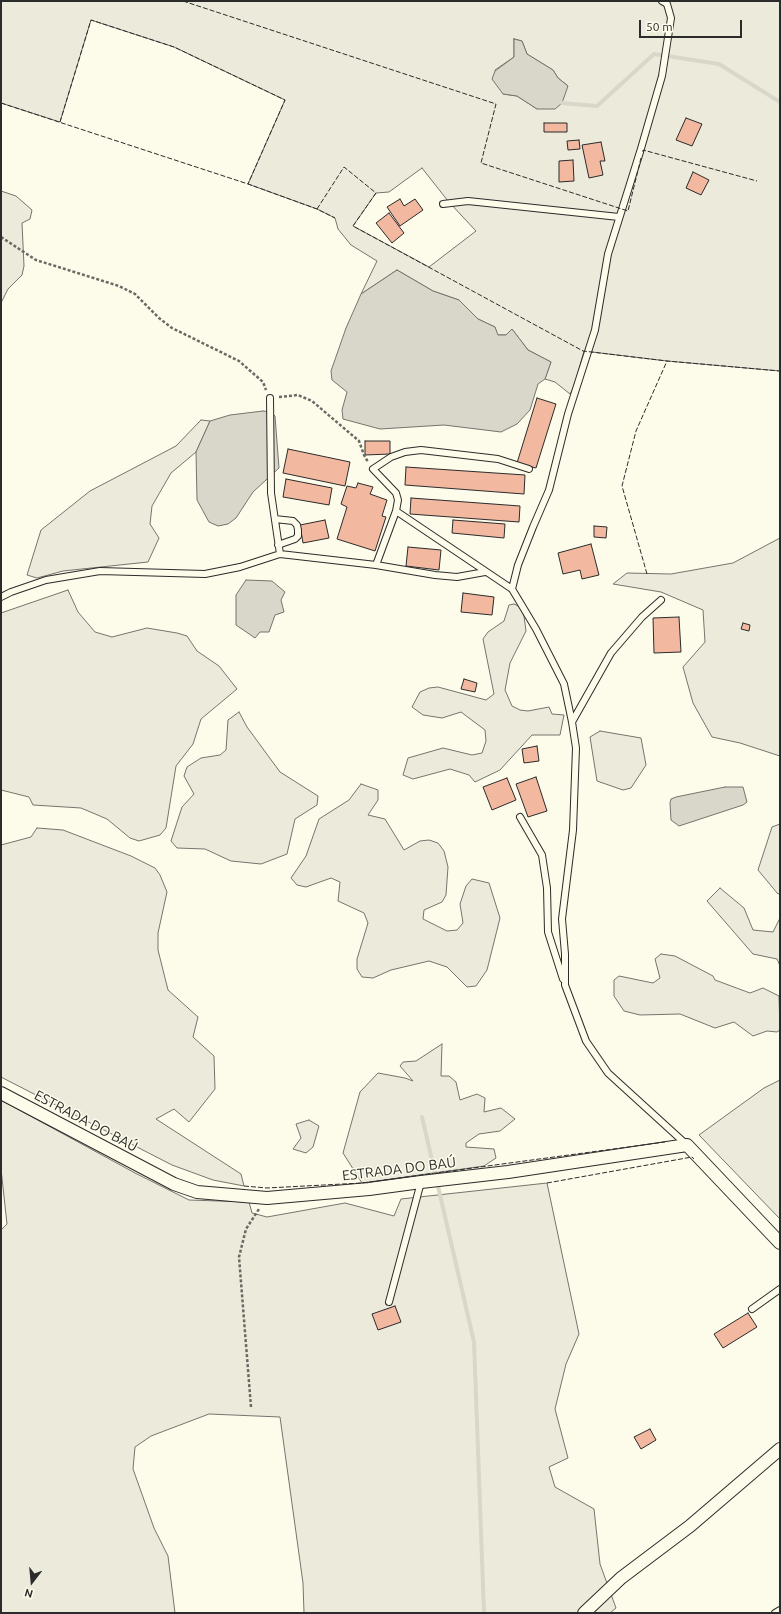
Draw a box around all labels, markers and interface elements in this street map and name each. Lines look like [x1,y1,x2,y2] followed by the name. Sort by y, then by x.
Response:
[641,12,744,38] scale bar
[646,20,673,33] text: 50 m
[31,1087,141,1155] street label: ESTRADA DO BAÚ
[341,1154,457,1184] street label: ESTRADA DO BAÚ
[12,1562,52,1602] north arrow
[23,1587,34,1600] text: N

